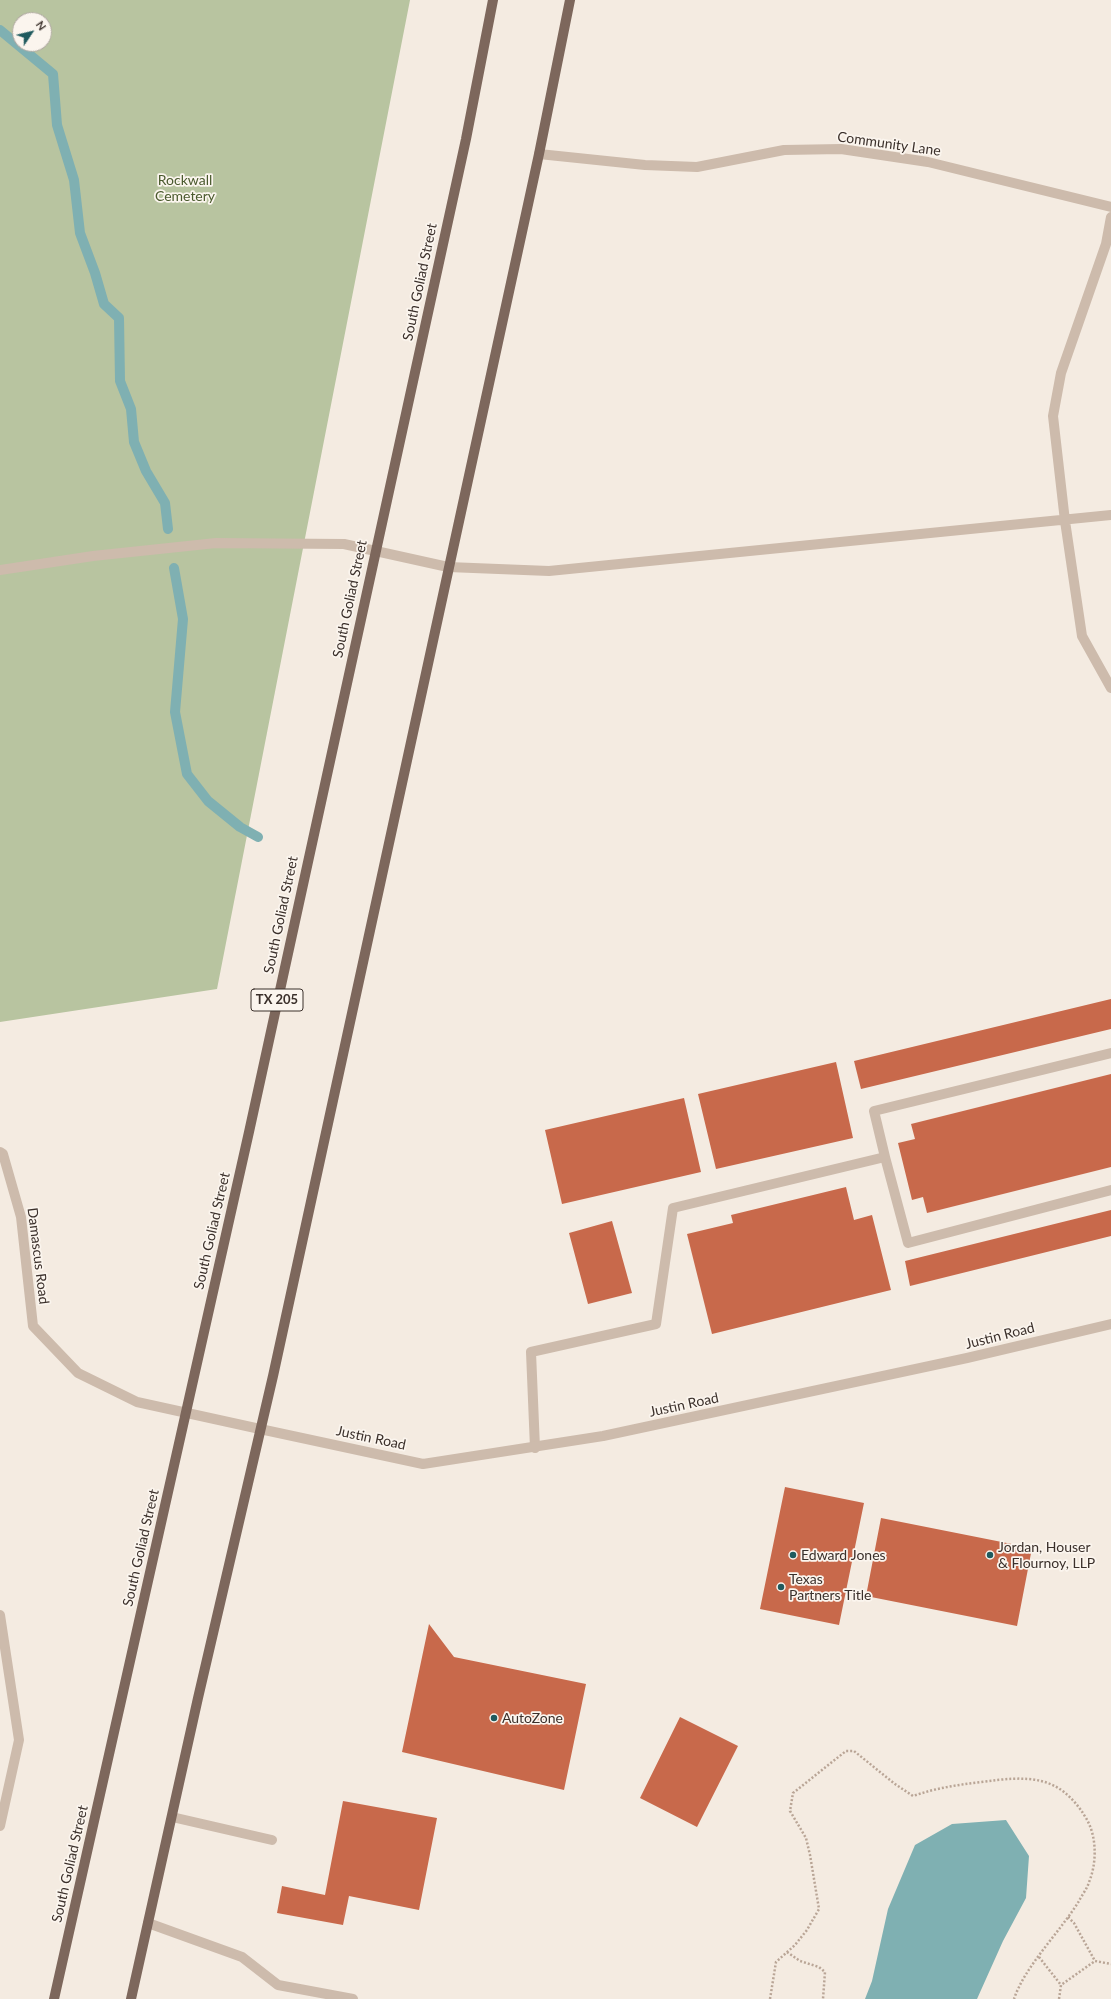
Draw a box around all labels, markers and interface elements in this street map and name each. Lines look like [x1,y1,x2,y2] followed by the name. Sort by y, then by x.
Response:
[12,12,52,52] north arrow
[34,18,49,33] text: N
[836,128,942,160] street label: Community Lane
[155,172,215,204] park label: Rockwall Cemetery
[399,222,441,342] street label: South Goliad Street
[329,539,371,659] street label: South Goliad Street
[260,855,302,975] street label: South Goliad Street
[251,989,303,1011] road number: TX 205
[190,1171,234,1291] street label: South Goliad Street
[24,1207,52,1305] street label: Damascus Road
[964,1319,1036,1353] street label: Justin Road
[648,1389,720,1421] street label: Justin Road
[335,1422,407,1454] street label: Justin Road
[119,1488,163,1608] street label: South Goliad Street
[998,1539,1095,1572] place label: Jordan, Houser & Flournoy, LLP
[801,1547,886,1563] place label: Edward Jones
[788,1550,798,1560] marker: Edward Jones
[985,1550,995,1560] marker: Jordan, Houser & Flournoy, LLP
[789,1571,871,1604] place label: Texas Partners Title
[776,1582,786,1592] marker: Texas Partners Title
[502,1710,563,1726] place label: AutoZone
[489,1713,499,1723] marker: AutoZone
[48,1804,92,1924] street label: South Goliad Street

